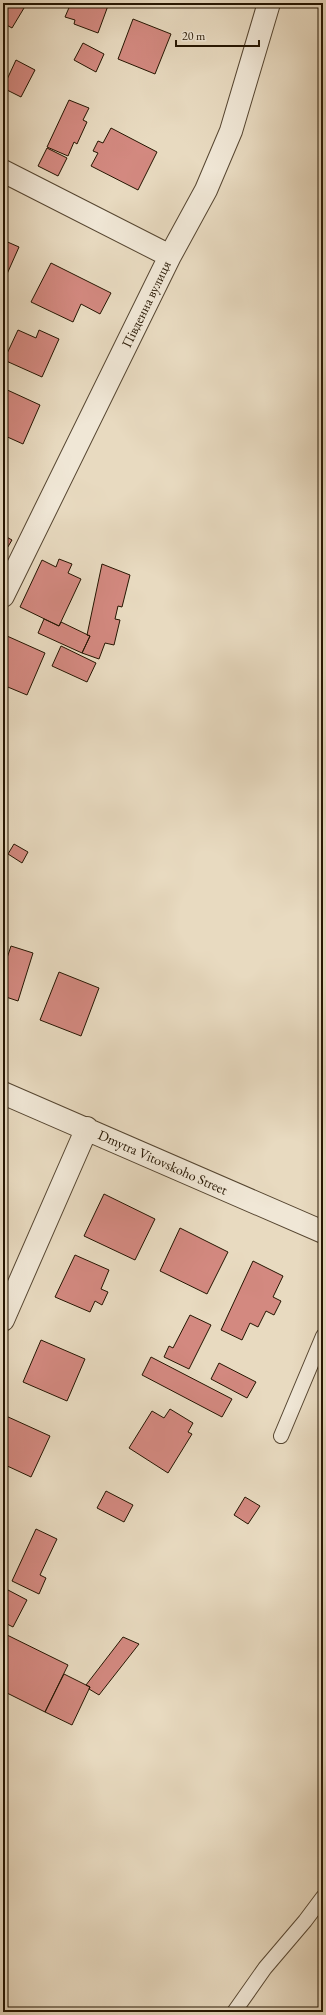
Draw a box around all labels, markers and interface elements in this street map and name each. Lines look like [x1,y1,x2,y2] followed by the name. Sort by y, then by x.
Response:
[176,22,259,48] scale bar
[182,28,206,44] text: 20 m
[117,258,175,350] street label: Південна вулиця
[95,1125,231,1199] street label: Dmytra Vitovskoho Street

